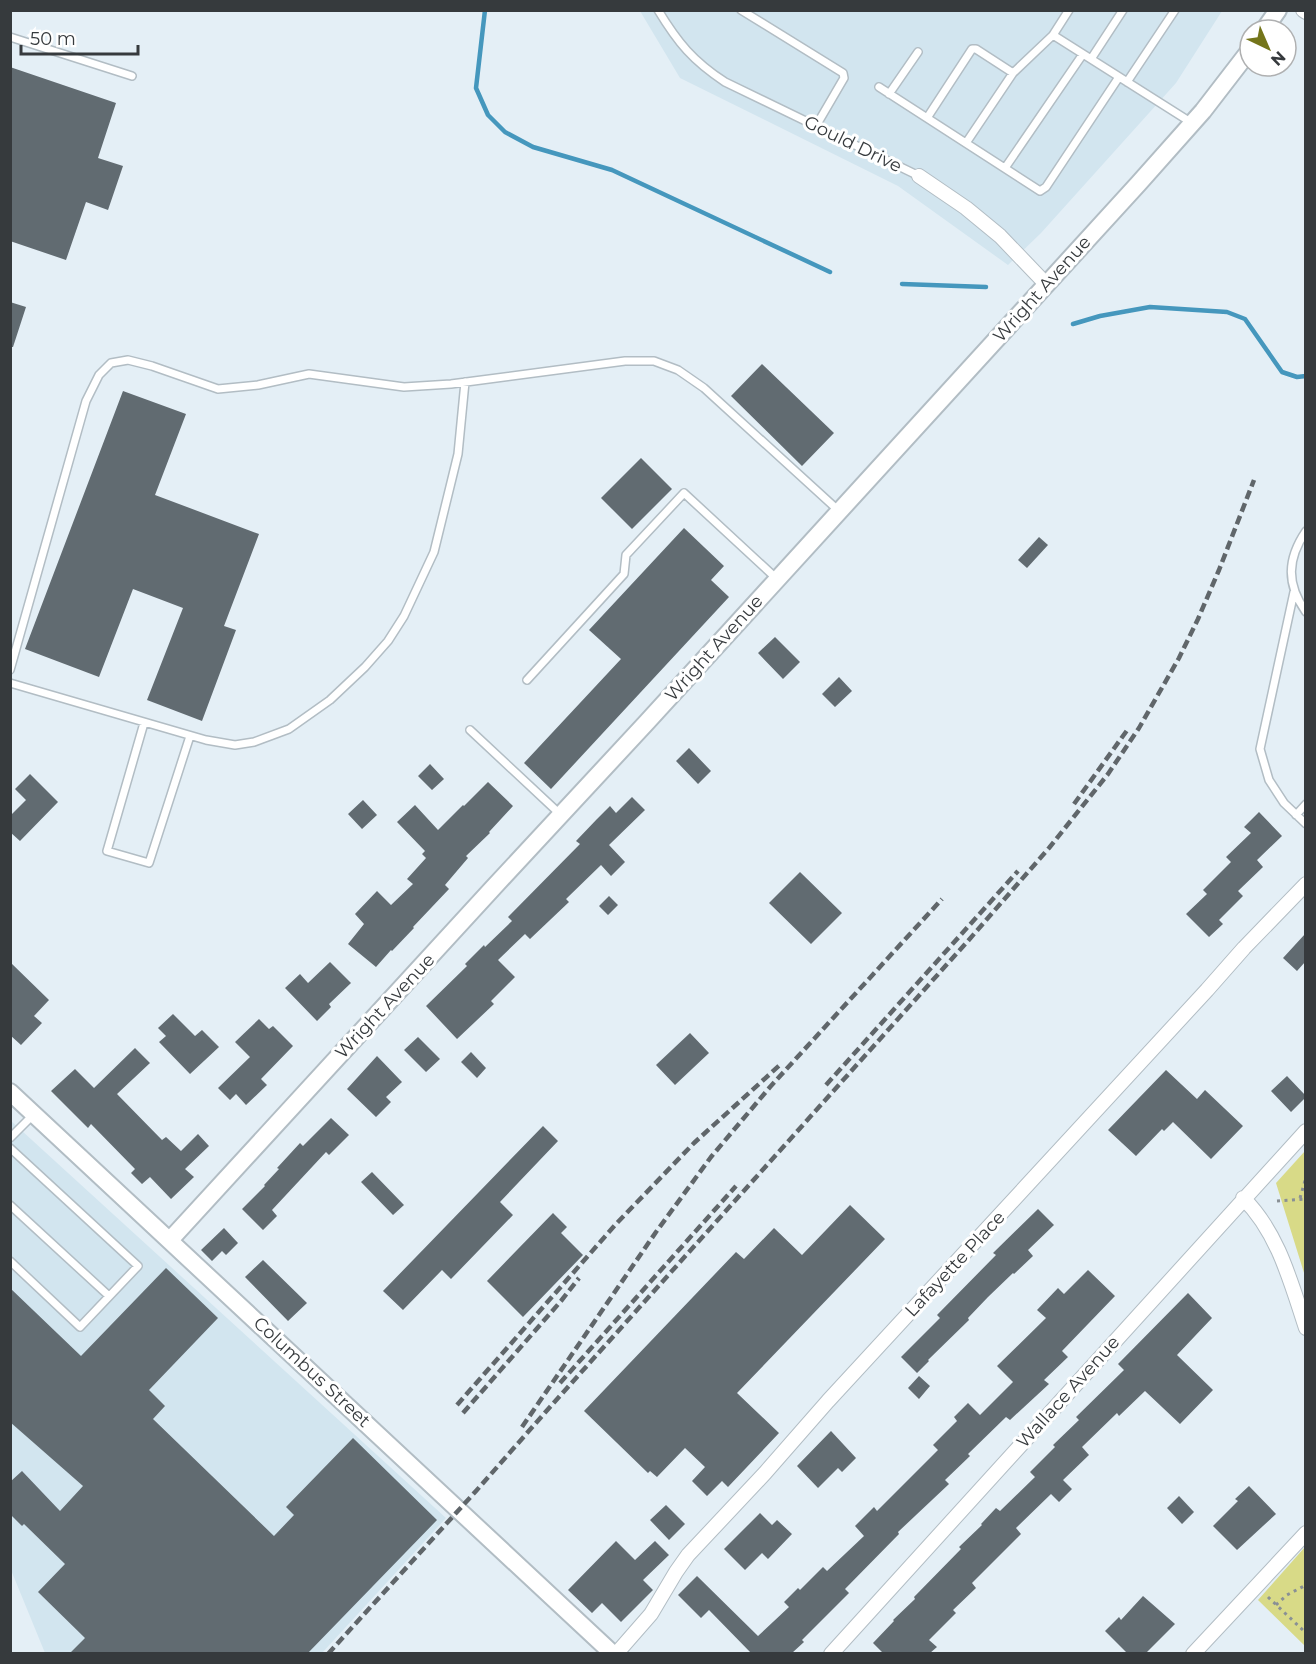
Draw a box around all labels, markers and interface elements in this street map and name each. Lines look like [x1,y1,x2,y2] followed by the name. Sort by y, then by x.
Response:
[21,18,138,56] scale bar
[1238,18,1298,78] north arrow
[30,28,76,50] text: 50 m
[1267,47,1289,70] text: N
[800,111,906,177] street label: Gould Drive
[988,231,1096,347] street label: Wright Avenue
[660,590,768,706] street label: Wright Avenue
[331,949,439,1063] street label: Wright Avenue
[900,1206,1010,1321] street label: Lafayette Place
[249,1312,375,1432] street label: Columbus Street
[1012,1331,1124,1453] street label: Wallace Avenue

